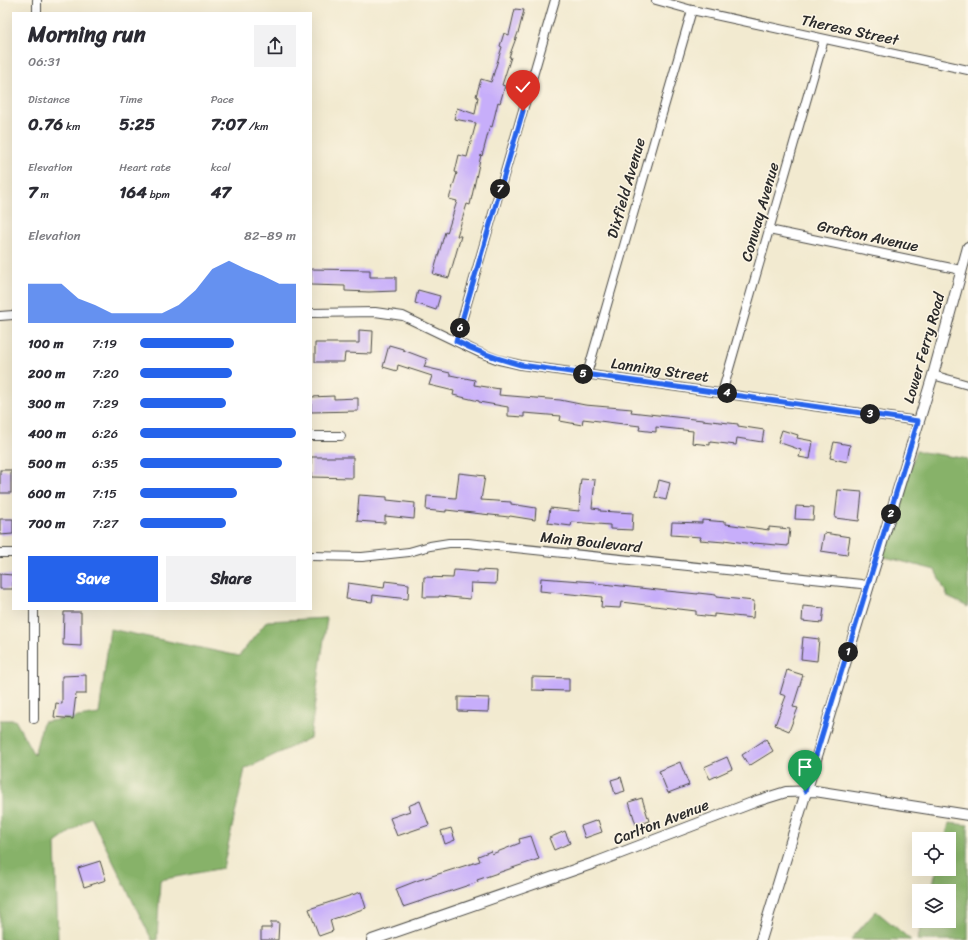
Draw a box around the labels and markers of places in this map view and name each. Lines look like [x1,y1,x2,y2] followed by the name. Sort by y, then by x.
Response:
[506,70,540,111] pin
[490,179,510,199] pin: 7
[450,318,470,338] pin: 6
[573,364,593,384] pin: 5
[717,383,737,403] pin: 4
[860,404,880,424] pin: 3
[881,504,901,524] pin: 2
[838,642,858,662] pin: 1
[788,750,822,791] pin

